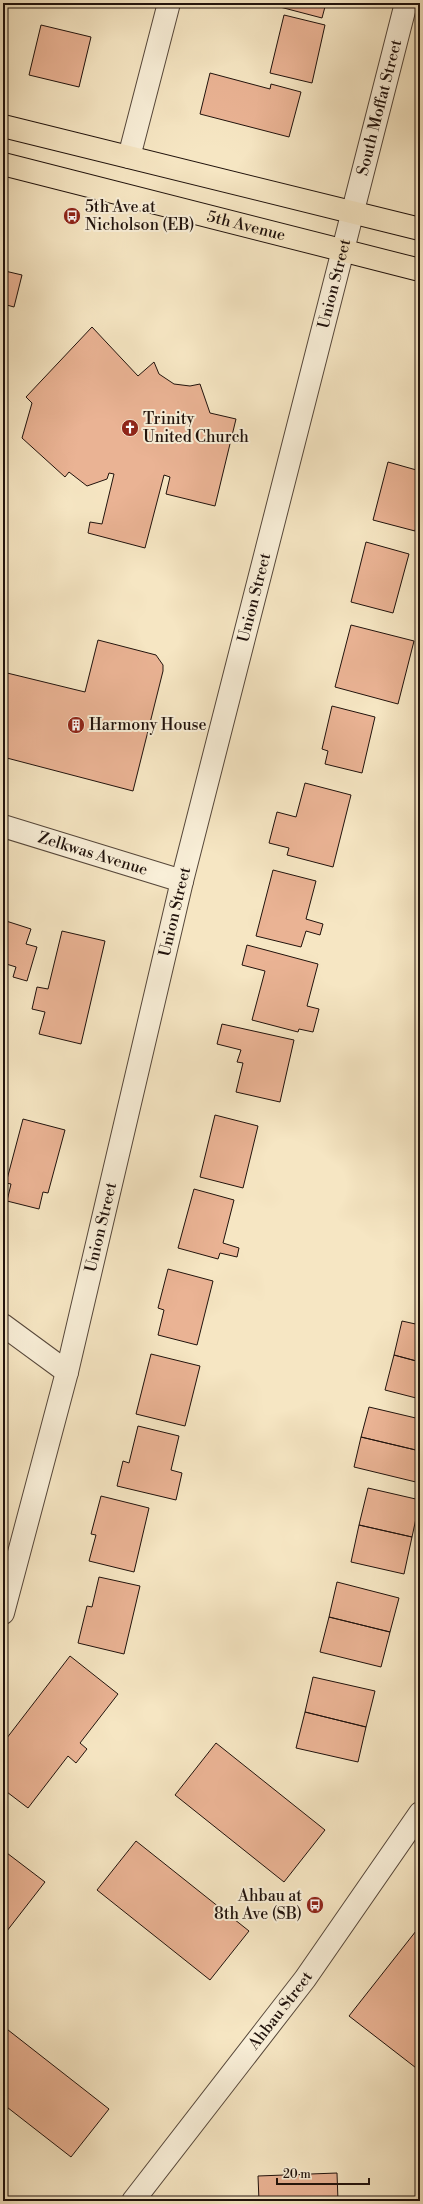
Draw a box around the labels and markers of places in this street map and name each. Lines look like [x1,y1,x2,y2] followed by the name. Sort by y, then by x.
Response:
[85,197,194,235] place label: 5th Ave at Nicholson (EB)
[62,206,82,226] bus stop icon: 5th Ave at Nicholson (EB)
[143,409,249,447] place label: Trinity United Church
[120,418,140,438] church icon: Trinity United Church
[66,715,86,735] building icon: Harmony House
[89,715,207,735] place label: Harmony House
[214,1886,302,1924] place label: Ahbau at 8th Ave (SB)
[305,1895,325,1915] bus stop icon: Ahbau at 8th Ave (SB)

